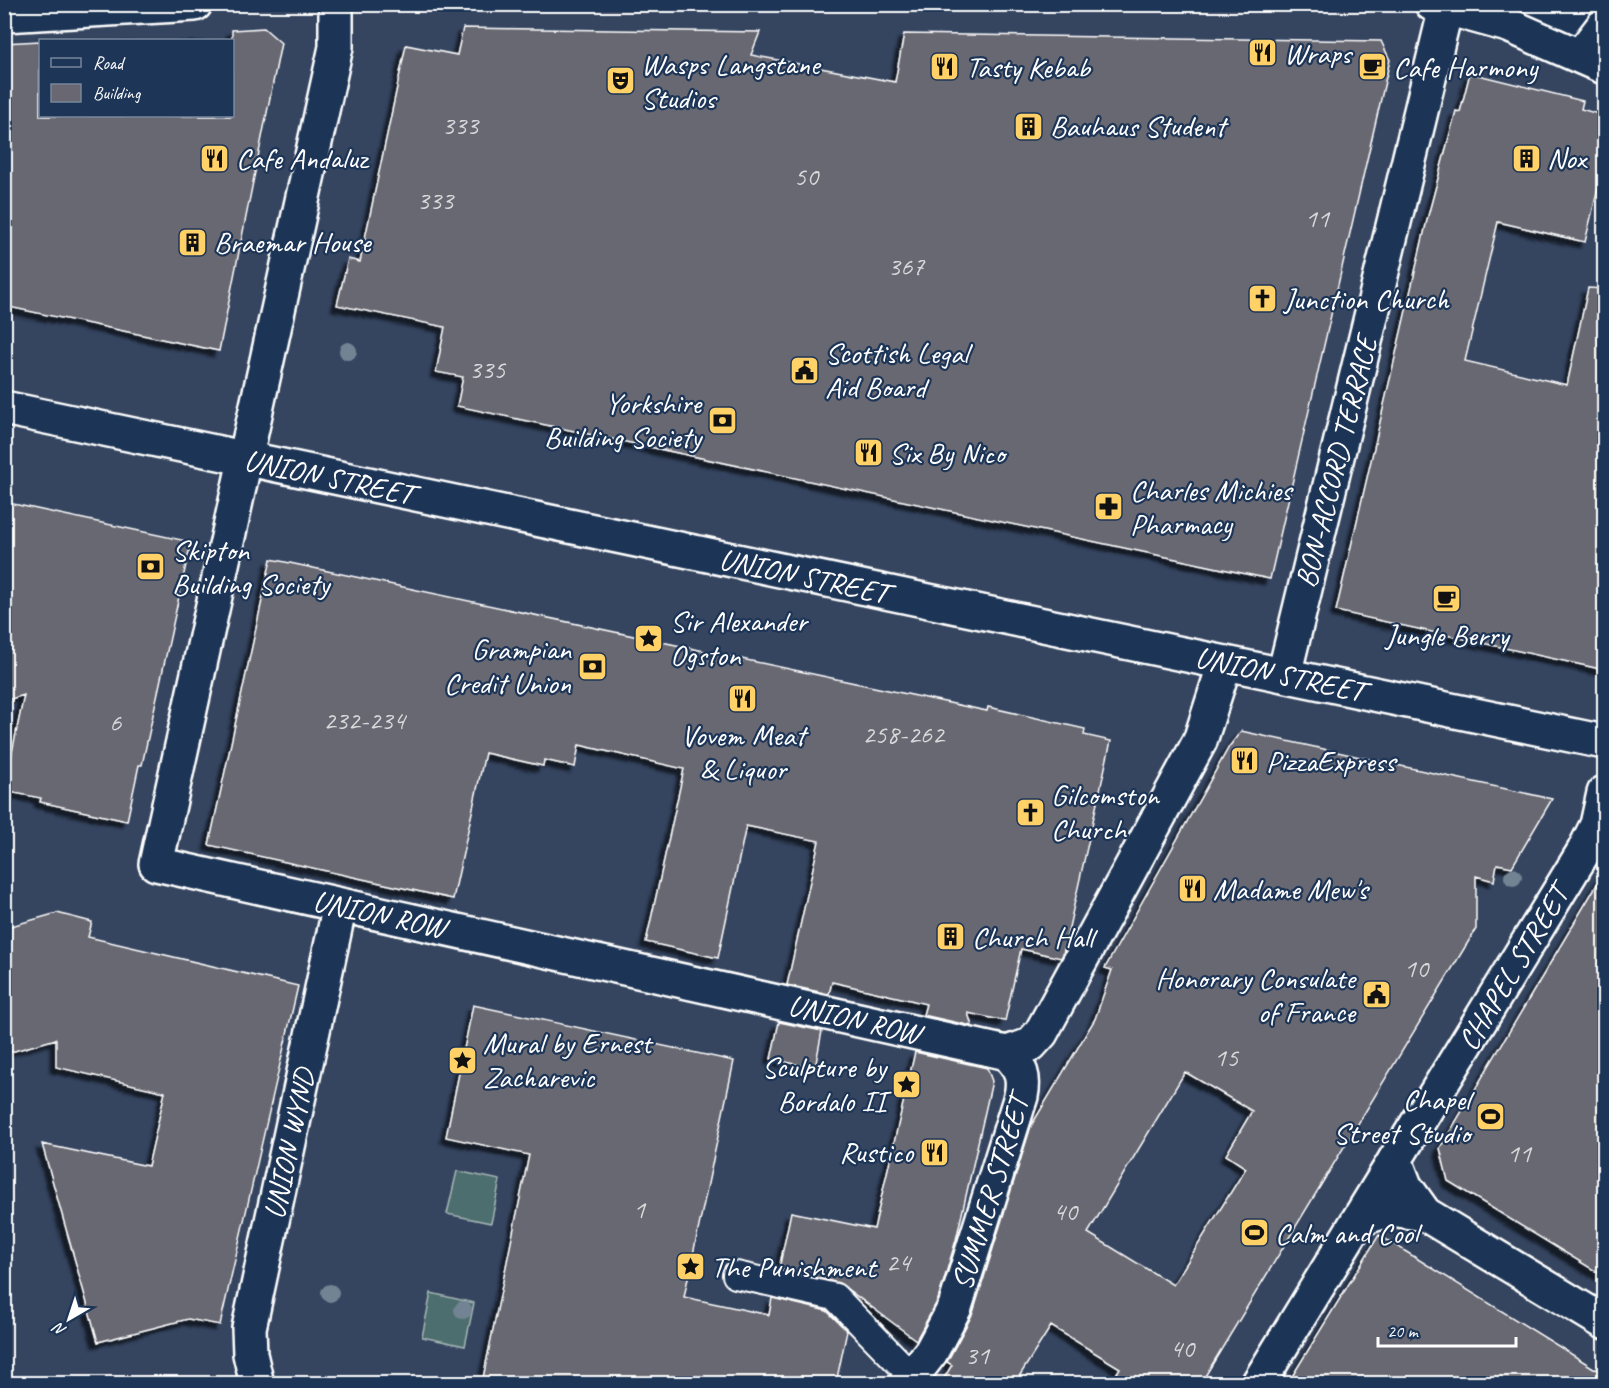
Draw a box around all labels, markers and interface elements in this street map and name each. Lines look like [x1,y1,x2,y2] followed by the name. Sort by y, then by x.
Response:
[1284,34,1354,72] place label: Wraps
[1247,37,1279,69] restaurant icon: Wraps
[39,39,234,117] legend
[641,45,822,117] place label: Wasps Langstane Studios
[966,48,1092,86] place label: Tasty Kebab
[1393,48,1539,86] place label: Cafe Harmony
[929,51,961,83] restaurant icon: Tasty Kebab
[1356,51,1388,83] cafe icon: Cafe Harmony
[93,52,126,74] text: Road
[604,65,636,97] theatre icon: Wasps Langstane Studios
[93,82,142,104] text: Building
[1050,107,1229,145] place label: Bauhaus Student
[442,108,480,142] house number: 333
[1013,110,1045,142] building icon: Bauhaus Student
[236,139,370,177] place label: Cafe Andaluz
[1547,139,1589,177] place label: Nox
[199,142,231,174] restaurant icon: Cafe Andaluz
[1510,142,1542,174] building icon: Nox
[794,159,820,193] house number: 50
[417,183,455,217] house number: 333
[1305,201,1331,235] house number: 11
[214,223,373,261] place label: Braemar House
[177,226,209,258] building icon: Braemar House
[888,249,926,283] house number: 367
[1282,280,1450,318] place label: Junction Church
[1247,283,1279,315] church icon: Junction Church
[1286,329,1386,591] street label: BON-ACCORD TERRACE
[825,334,973,406] place label: Scottish Legal Aid Board
[469,352,507,386] house number: 335
[788,354,820,386] public building icon: Scottish Legal Aid Board
[544,384,704,456] place label: Yorkshire Building Society
[706,404,738,436] bank icon: Yorkshire Building Society
[889,434,1008,472] place label: Six By Nico
[852,437,884,469] restaurant icon: Six By Nico
[241,441,424,515] street label: UNION STREET
[1130,471,1294,543] place label: Charles Michies Pharmacy
[1093,491,1125,523] pharmacy icon: Charles Michies Pharmacy
[172,531,332,603] place label: Skipton Building Society
[716,540,899,614] street label: UNION STREET
[135,551,167,583] bank icon: Skipton Building Society
[1431,582,1463,614] cafe icon: Jungle Berry
[670,602,809,674] place label: Sir Alexander Ogston
[1383,616,1511,654] place label: Jungle Berry
[633,622,665,654] place icon: Sir Alexander Ogston
[444,630,572,702] place label: Grampian Credit Union
[1192,638,1375,712] street label: UNION STREET
[576,650,608,682] bank icon: Grampian Credit Union
[727,682,759,714] restaurant icon: Vovem Meat & Liquor
[323,703,408,737] house number: 232-234
[109,705,122,739] house number: 6
[681,716,809,788] place label: Vovem Meat & Liquor
[862,717,946,751] house number: 258-262
[1266,742,1398,780] place label: PizzaExpress
[1229,745,1261,777] restaurant icon: PizzaExpress
[1051,776,1160,848] place label: Gilcomston Church
[1014,796,1046,828] church icon: Gilcomston Church
[1213,870,1370,908] place label: Madame Mew's
[1176,873,1208,905] restaurant icon: Madame Mew's
[1449,873,1581,1057] street label: CHAPEL STREET
[310,882,454,948] street label: UNION ROW
[972,918,1098,956] place label: Church Hall
[935,921,967,953] building icon: Church Hall
[1404,951,1430,985] house number: 10
[1155,959,1357,1031] place label: Honorary Consulate of France
[1360,979,1392,1011] public building icon: Honorary Consulate of France
[785,985,929,1054] street label: UNION ROW
[483,1024,654,1096] place label: Mural by Ernest Zacharevic
[1214,1040,1240,1074] house number: 15
[446,1044,478,1076] place icon: Mural by Ernest Zacharevic
[762,1048,892,1120] place label: Sculpture by Bordalo II
[255,1063,324,1222] street label: UNION WYND
[891,1068,923,1100] place icon: Sculpture by Bordalo II
[1333,1080,1475,1152] place label: Chapel Street Studio
[943,1085,1040,1294] street label: SUMMER STREET
[1475,1100,1507,1132] sports icon: Chapel Street Studio
[839,1133,914,1171] place label: Rustico
[918,1136,950,1168] restaurant icon: Rustico
[1507,1136,1533,1170] house number: 11
[633,1192,647,1226] house number: 1
[1053,1194,1079,1228] house number: 40
[1275,1214,1423,1252] place label: Calm and Cool
[1238,1217,1270,1249] sports icon: Calm and Cool
[886,1245,913,1279] house number: 24
[711,1248,879,1286] place label: The Punishment
[674,1251,706,1283] place icon: The Punishment
[39,1289,99,1349] north arrow
[1378,1310,1516,1348] scale bar
[48,1317,70,1341] text: N
[1387,1320,1420,1342] text: 20 m
[1170,1331,1196,1365] house number: 40
[965,1338,991,1372] house number: 31

